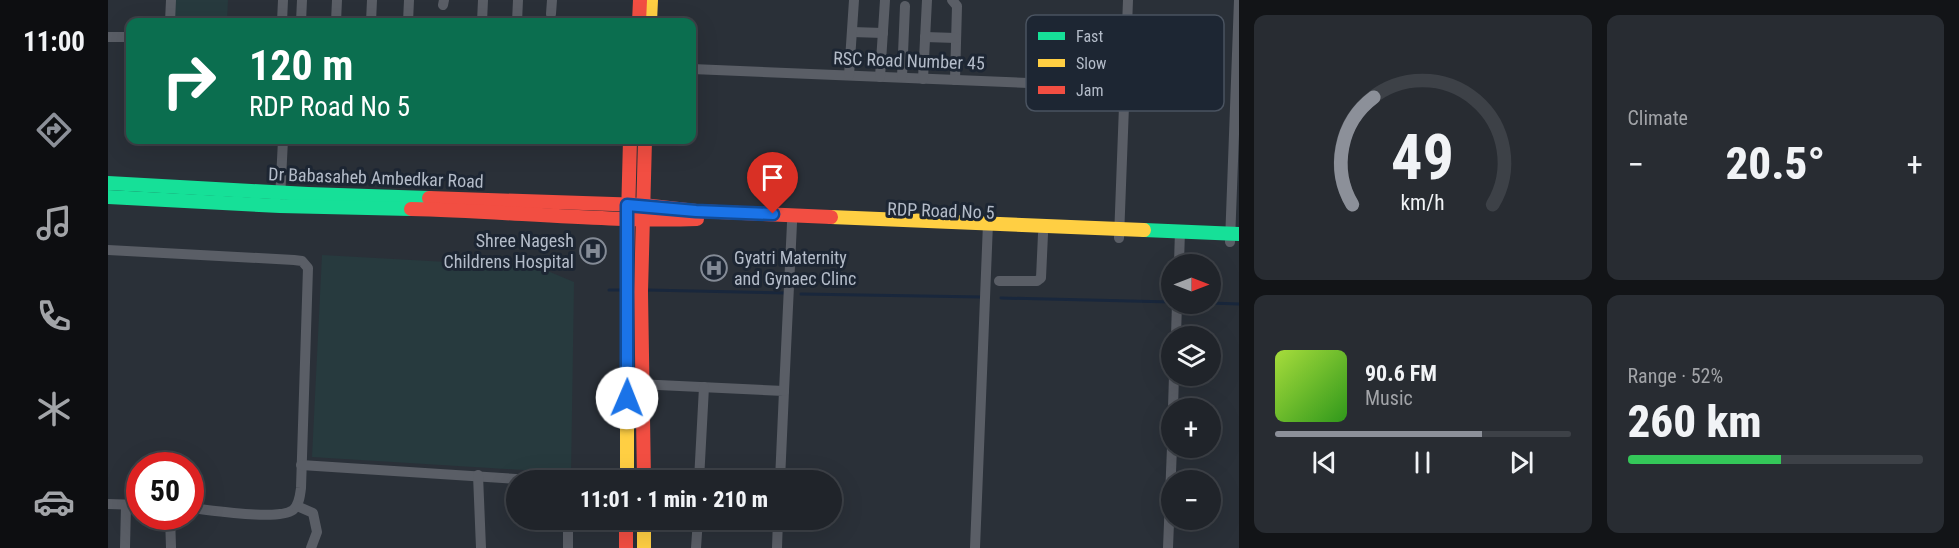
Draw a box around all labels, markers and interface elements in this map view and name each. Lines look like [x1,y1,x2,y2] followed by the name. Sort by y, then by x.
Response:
[1026,15,1224,111] legend
[23,26,85,58] text: 11:00
[1076,27,1103,46] text: Fast
[249,41,354,90] text: 120 m
[150,42,228,120] icon: right
[833,47,985,74] street label: RSC Road Number 45
[1076,54,1106,73] text: Slow
[1076,81,1103,100] text: Jam
[249,91,410,123] text: RDP Road No 5
[1628,106,1688,130] text: Climate
[33,109,75,151] icon: directions
[1391,121,1454,194] text: 49
[1725,137,1825,190] text: 20.5°
[1628,145,1644,184] text: −
[1907,145,1923,184] text: +
[747,152,798,214] pin
[756,161,789,194] icon: arrive
[268,163,484,192] street label: Dr Babasaheb Ambedkar Road
[1401,190,1445,215] text: km/h
[887,198,995,223] street label: RDP Road No 5
[33,202,75,244] icon: music
[444,230,574,272] place label: Shree Nagesh Childrens Hospital
[578,236,608,266] hospital icon: Shree Nagesh Childrens Hospital
[734,247,856,289] place label: Gyatri Maternity and Gynaec Clinc
[699,253,729,283] hospital icon: Gyatri Maternity and Gynaec Clinc
[1161,254,1221,314] north arrow
[1161,254,1221,530] map controls
[33,295,75,337] icon: phone
[1161,326,1221,386] button: layers
[1365,361,1437,386] text: 90.6 FM
[1628,364,1723,388] text: Range · 52%
[595,366,659,430] position arrow
[1365,386,1413,410] text: Music
[33,388,75,430] icon: climate
[1628,395,1762,448] text: 260 km
[1161,398,1221,458] button: +
[1308,446,1341,479] icon: previous
[1406,446,1439,479] icon: pause
[1505,446,1538,479] icon: next
[126,452,204,530] speed limit sign: 50
[1161,470,1221,530] button: −
[33,481,75,523] icon: car
[580,487,768,512] text: 11:01 · 1 min · 210 m

